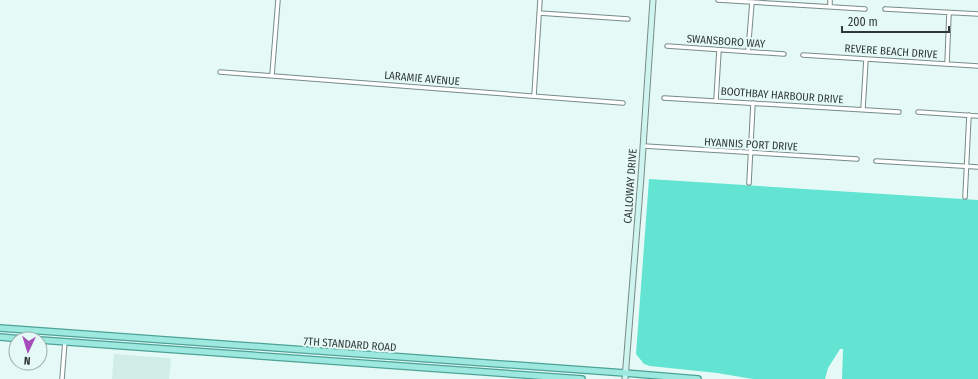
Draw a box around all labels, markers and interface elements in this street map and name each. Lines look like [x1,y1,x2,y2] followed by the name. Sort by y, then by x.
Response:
[842,8,949,34] scale bar
[848,15,878,29] text: 200 m
[686,32,766,51] street label: SWANSBORO WAY
[844,42,938,61] street label: REVERE BEACH DRIVE
[384,69,460,88] street label: LARAMIE AVENUE
[720,85,844,106] street label: BOOTHBAY HARBOUR DRIVE
[704,136,798,153] street label: HYANNIS PORT DRIVE
[621,148,640,224] street label: CALLOWAY DRIVE
[8,331,48,371] north arrow
[303,335,397,354] street label: 7TH STANDARD ROAD
[24,354,31,367] text: N

